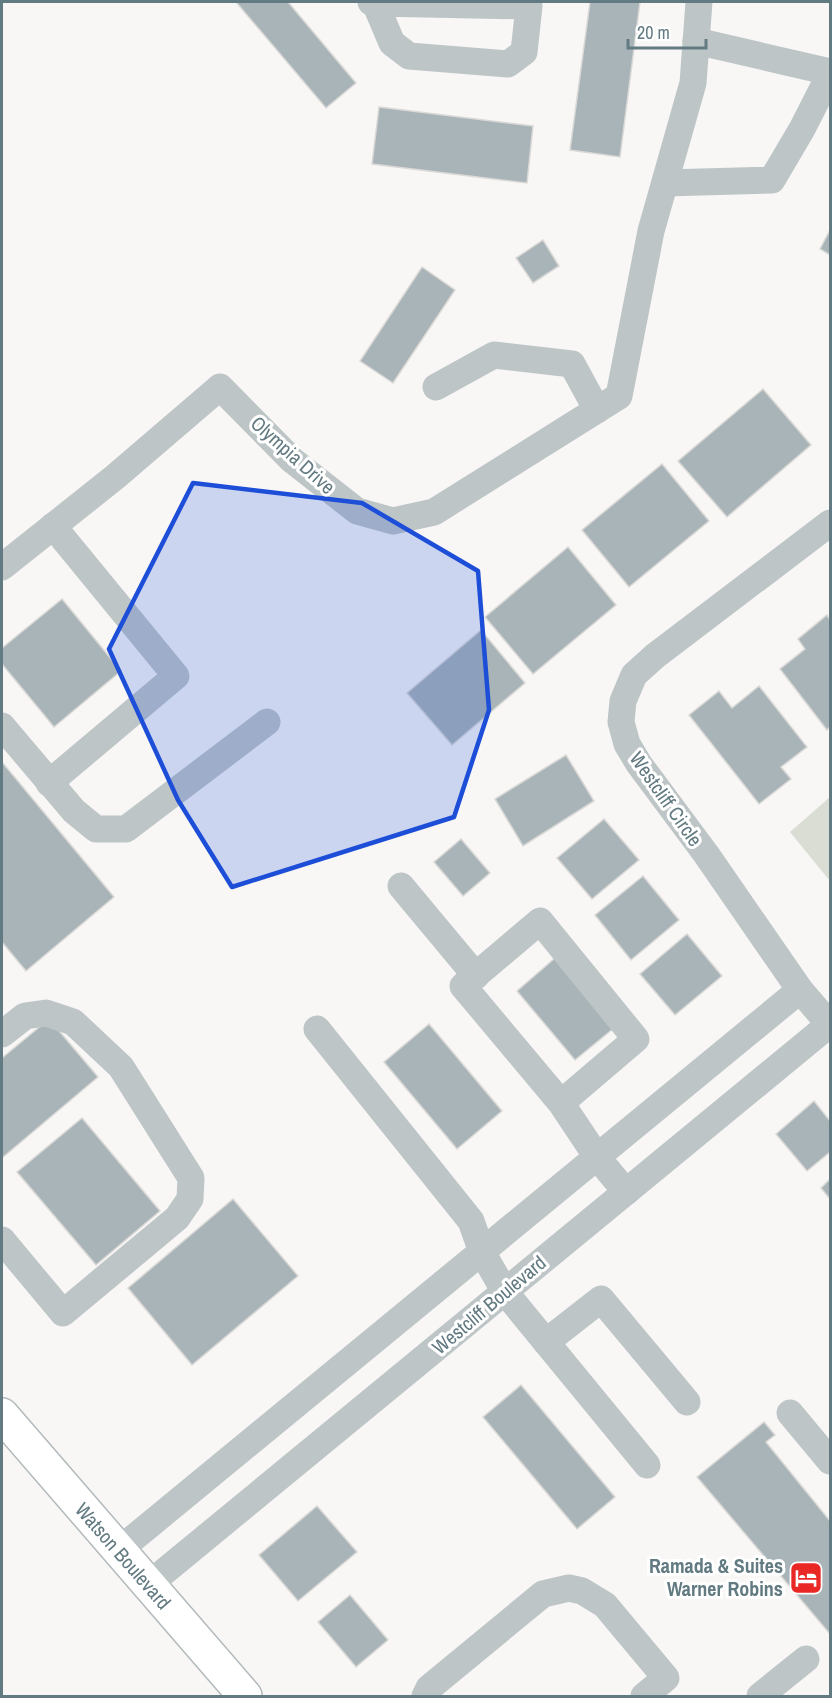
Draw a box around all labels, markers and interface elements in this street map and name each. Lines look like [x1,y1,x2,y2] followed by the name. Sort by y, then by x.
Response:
[628,12,706,50] scale bar
[637,20,670,45] text: 20 m
[245,410,341,500] street label: Olympia Drive
[624,746,709,851] street label: Westcliff Circle
[426,1249,551,1360] street label: Westcliff Boulevard
[69,1496,177,1615] street label: Watson Boulevard
[649,1552,783,1602] place label: Ramada & Suites Warner Robins
[788,1560,824,1596] hotel icon: Ramada & Suites Warner Robins

